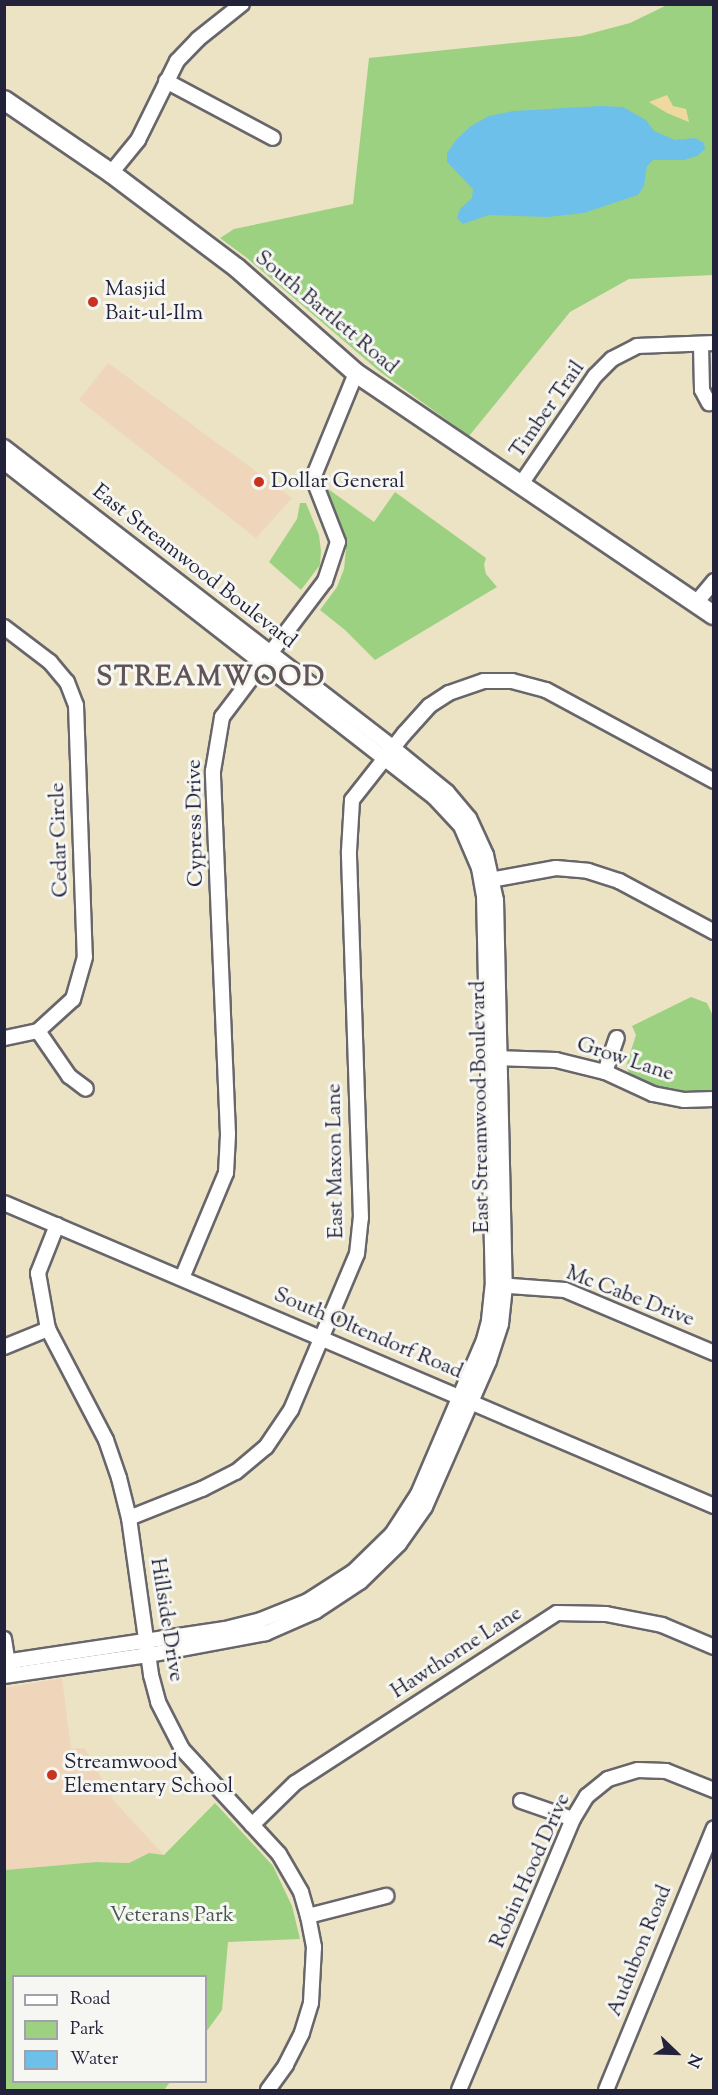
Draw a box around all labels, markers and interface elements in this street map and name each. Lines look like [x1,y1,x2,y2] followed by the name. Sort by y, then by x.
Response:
[249,246,403,380] street label: South Bartlett Road
[105,277,203,327] place label: Masjid Bait-ul-Ilm
[86,295,100,309] marker: Masjid Bait-ul-Ilm
[505,357,591,463] street label: Timber Trail
[271,469,405,495] place label: Dollar General
[252,475,266,489] marker: Dollar General
[87,479,301,655] street label: East Streamwood Boulevard
[96,663,326,695] district label: STREAMWOOD
[182,759,210,887] street label: Cypress Drive
[45,782,75,898] street label: Cedar Circle
[466,981,496,1233] street label: East Streamwood Boulevard
[573,1032,677,1088] street label: Grow Lane
[322,1083,350,1239] street label: East Maxon Lane
[562,1261,698,1333] street label: Mc Cabe Drive
[270,1283,466,1385] street label: South Oltendorf Road
[144,1556,188,1684] street label: Hillside Drive
[387,1601,527,1705] street label: Hawthorne Lane
[64,1750,233,1800] place label: Streamwood Elementary School
[45,1768,59,1782] marker: Streamwood Elementary School
[486,1790,576,1952] street label: Robin Hood Drive
[602,1882,678,2020] street label: Audubon Road
[110,1903,234,1929] park label: Veterans Park
[12,1975,207,2083] legend
[70,1987,110,2013] text: Road
[70,2017,104,2043] text: Park
[646,2023,706,2083] north arrow
[70,2047,118,2073] text: Water
[680,2050,706,2071] text: N

